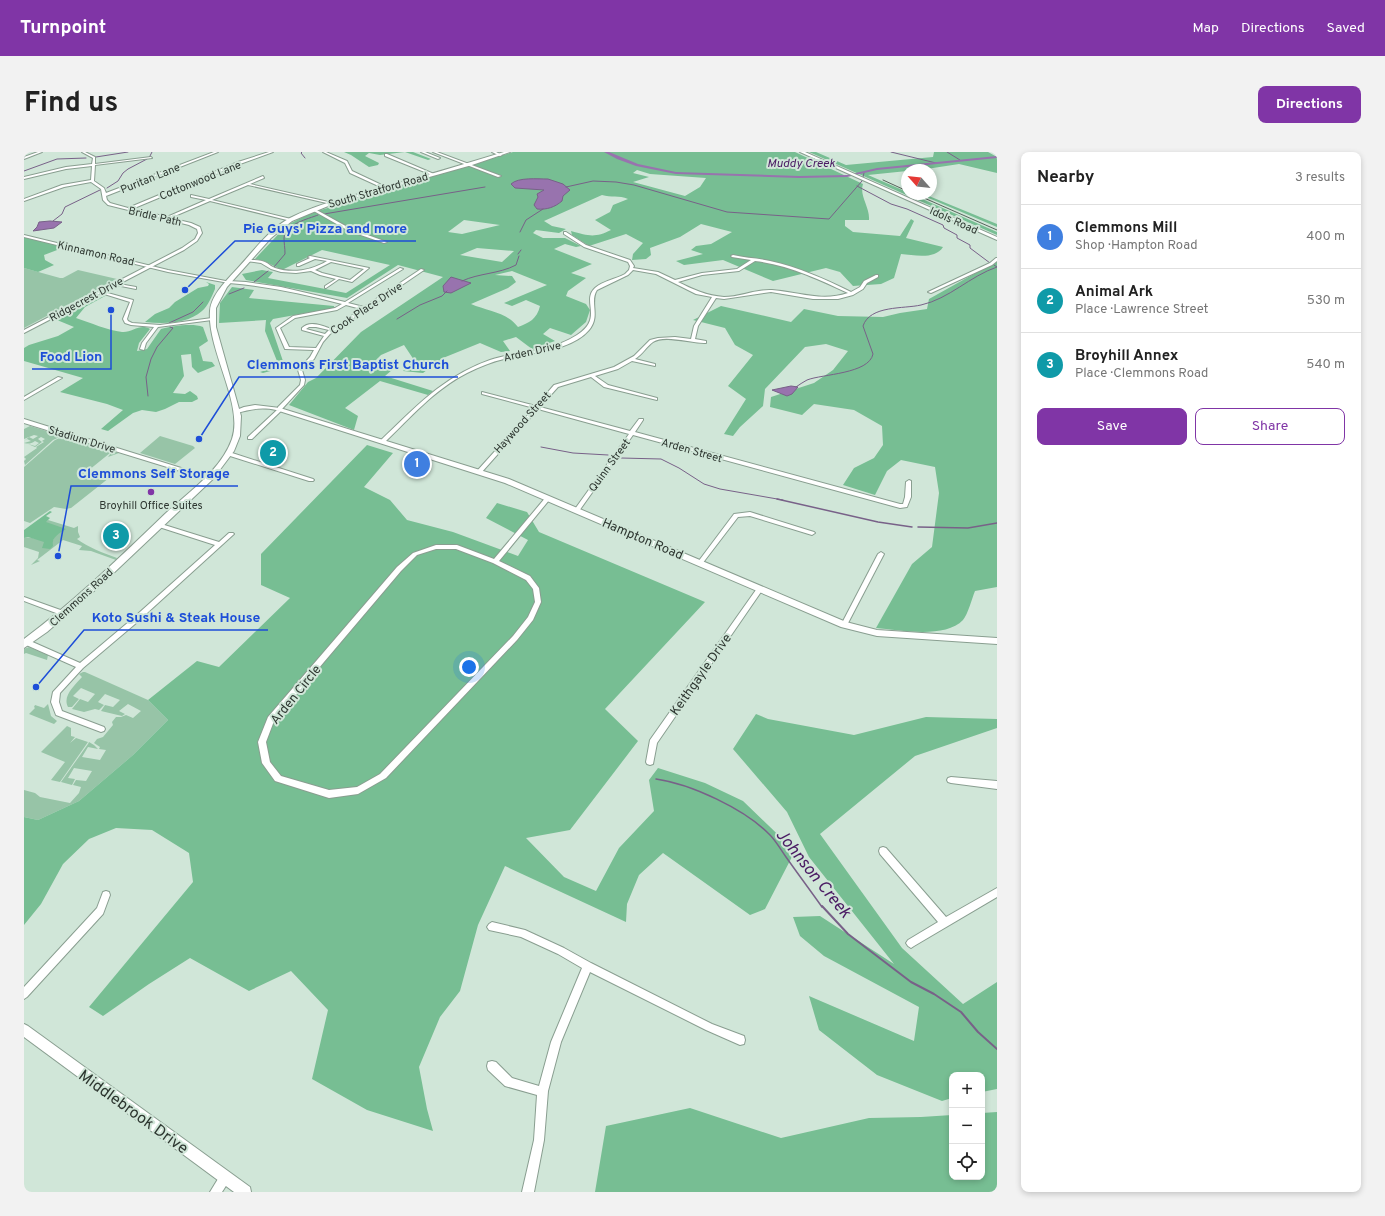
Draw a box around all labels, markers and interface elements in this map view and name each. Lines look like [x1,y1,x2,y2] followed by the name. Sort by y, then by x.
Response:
[20,16,106,40] text: Turnpoint
[1193,20,1219,37] text: Map
[1241,20,1305,37] text: Directions
[1327,20,1365,37] text: Saved
[24,86,118,122] text: Find us
[1258,86,1361,123] button: Directions
[767,156,836,172] water label: Muddy Creek
[157,158,243,204] street label: Cottonwood Lane
[118,161,182,197] street label: Puritan Lane
[901,164,937,200] north arrow
[1037,167,1094,189] text: Nearby
[327,170,430,212] street label: South Stratford Road
[1295,170,1345,186] text: 3 results
[127,204,183,230] street label: Bridle Path
[927,204,980,238] street label: Idols Road
[235,215,416,241] callout: Pie Guys' Pizza and more
[1075,219,1177,238] text: Clemmons Mill
[243,221,407,238] text: Pie Guys' Pizza and more
[1047,229,1053,245] text: 1
[1306,229,1345,245] text: 400 m
[56,238,136,270] street label: Kinnamon Road
[1075,238,1198,254] text: Shop · Hampton Road
[47,274,126,325] street label: Ridgecrest Drive
[328,280,405,338] street label: Cook Place Drive
[1075,283,1153,302] text: Animal Ark
[1046,293,1054,309] text: 2
[1307,293,1345,309] text: 530 m
[1075,302,1208,318] text: Place · Lawrence Street
[502,339,562,365] street label: Arden Drive
[32,343,111,369] callout: Food Lion
[1075,347,1178,366] text: Broyhill Annex
[40,349,102,366] text: Food Lion
[239,351,458,377] callout: Clemmons First Baptist Church
[247,357,449,374] text: Clemmons First Baptist Church
[1046,357,1054,373] text: 3
[1306,357,1345,373] text: 540 m
[1075,366,1208,382] text: Place · Clemmons Road
[491,389,554,456] street label: Haywood Street
[1037,408,1187,445] button: Save
[1195,408,1345,445] button: Share
[46,423,117,457] street label: Stadium Drive
[586,436,634,495] street label: Quinn Street
[660,436,724,466] street label: Arden Street
[260,438,286,468] pin: 2
[404,449,430,479] pin: 1
[71,460,238,486] callout: Clemmons Self Storage
[78,466,230,483] text: Clemmons Self Storage
[146,487,156,497] marker: Broyhill Office Suites
[99,499,203,513] place label: Broyhill Office Suites
[599,516,685,564] street label: Hampton Road
[103,521,129,551] pin: 3
[47,566,116,630] street label: Clemmons Road
[84,604,268,630] callout: Koto Sushi & Steak House
[92,610,260,627] text: Koto Sushi & Steak House
[668,631,736,719] street label: Keithgayle Drive
[459,657,479,677] your location
[268,662,325,728] street label: Arden Circle
[770,825,855,924] water label: Johnson Creek
[74,1066,192,1159] street label: Middlebrook Drive
[949,1072,985,1180] map controls
[949,1072,985,1108] button: +
[949,1108,985,1144] button: −
[949,1144,985,1180] button: locate

